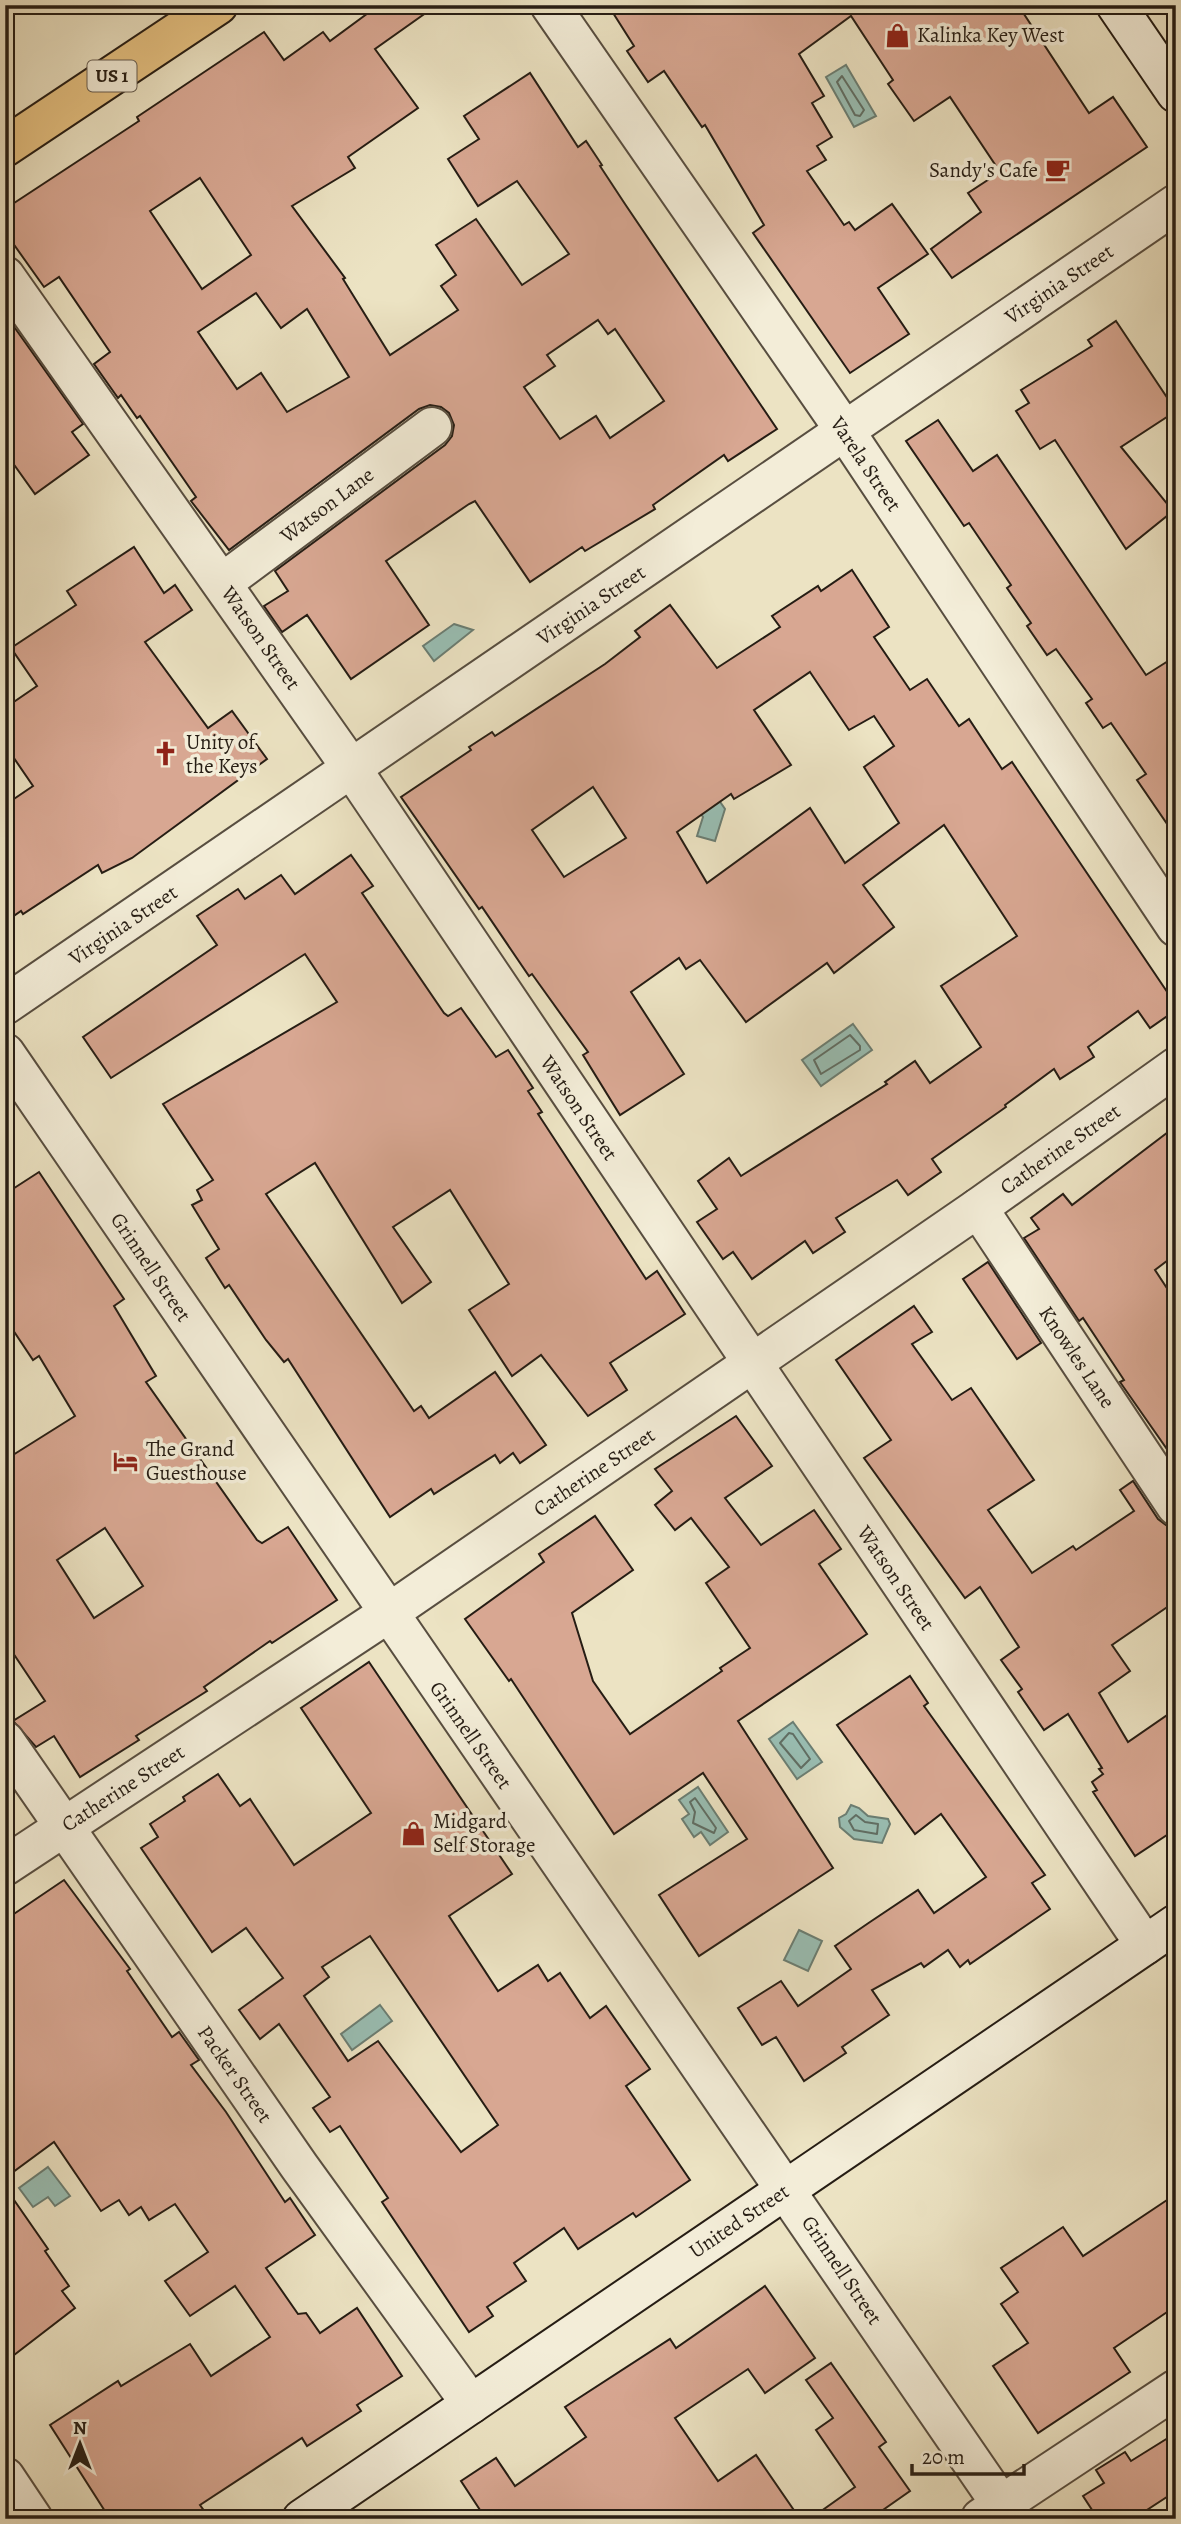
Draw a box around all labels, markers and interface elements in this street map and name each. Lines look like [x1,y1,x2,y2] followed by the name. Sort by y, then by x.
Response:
[883,21,911,49] shop icon: Kalinka Key West
[917,21,1065,49] place label: Kalinka Key West
[88,60,136,92] road number: US 1
[929,156,1038,184] place label: Sandy's Cafe
[1044,156,1072,184] cafe icon: Sandy's Cafe
[998,237,1119,331] street label: Virginia Street
[823,410,908,517] street label: Varela Street
[274,461,380,550] street label: Watson Lane
[530,558,651,652] street label: Virginia Street
[214,580,307,696] street label: Watson Street
[186,728,258,780] place label: Unity of the Keys
[152,740,180,768] church icon: Unity of the Keys
[62,878,183,972] street label: Virginia Street
[533,1049,624,1166] street label: Watson Street
[994,1097,1126,1201] street label: Catherine Street
[104,1207,198,1327] street label: Grinnell Street
[1032,1300,1122,1414] street label: Knowles Lane
[528,1421,660,1523] street label: Catherine Street
[146,1435,247,1487] place label: The Grand Guesthouse
[112,1447,140,1475] hotel icon: The Grand Guesthouse
[850,1519,941,1636] street label: Watson Street
[423,1675,519,1795] street label: Grinnell Street
[56,1738,190,1838] street label: Catherine Street
[433,1807,535,1859] place label: Midgard Self Storage
[399,1819,427,1847] shop icon: Midgard Self Storage
[191,2020,279,2128] street label: Packer Street
[684,2177,794,2265] street label: United Street
[795,2210,889,2330] street label: Grinnell Street
[46,2408,116,2478] north arrow
[73,2415,87,2441] text: N
[912,2433,1024,2477] scale bar
[922,2443,965,2471] text: 20 m

